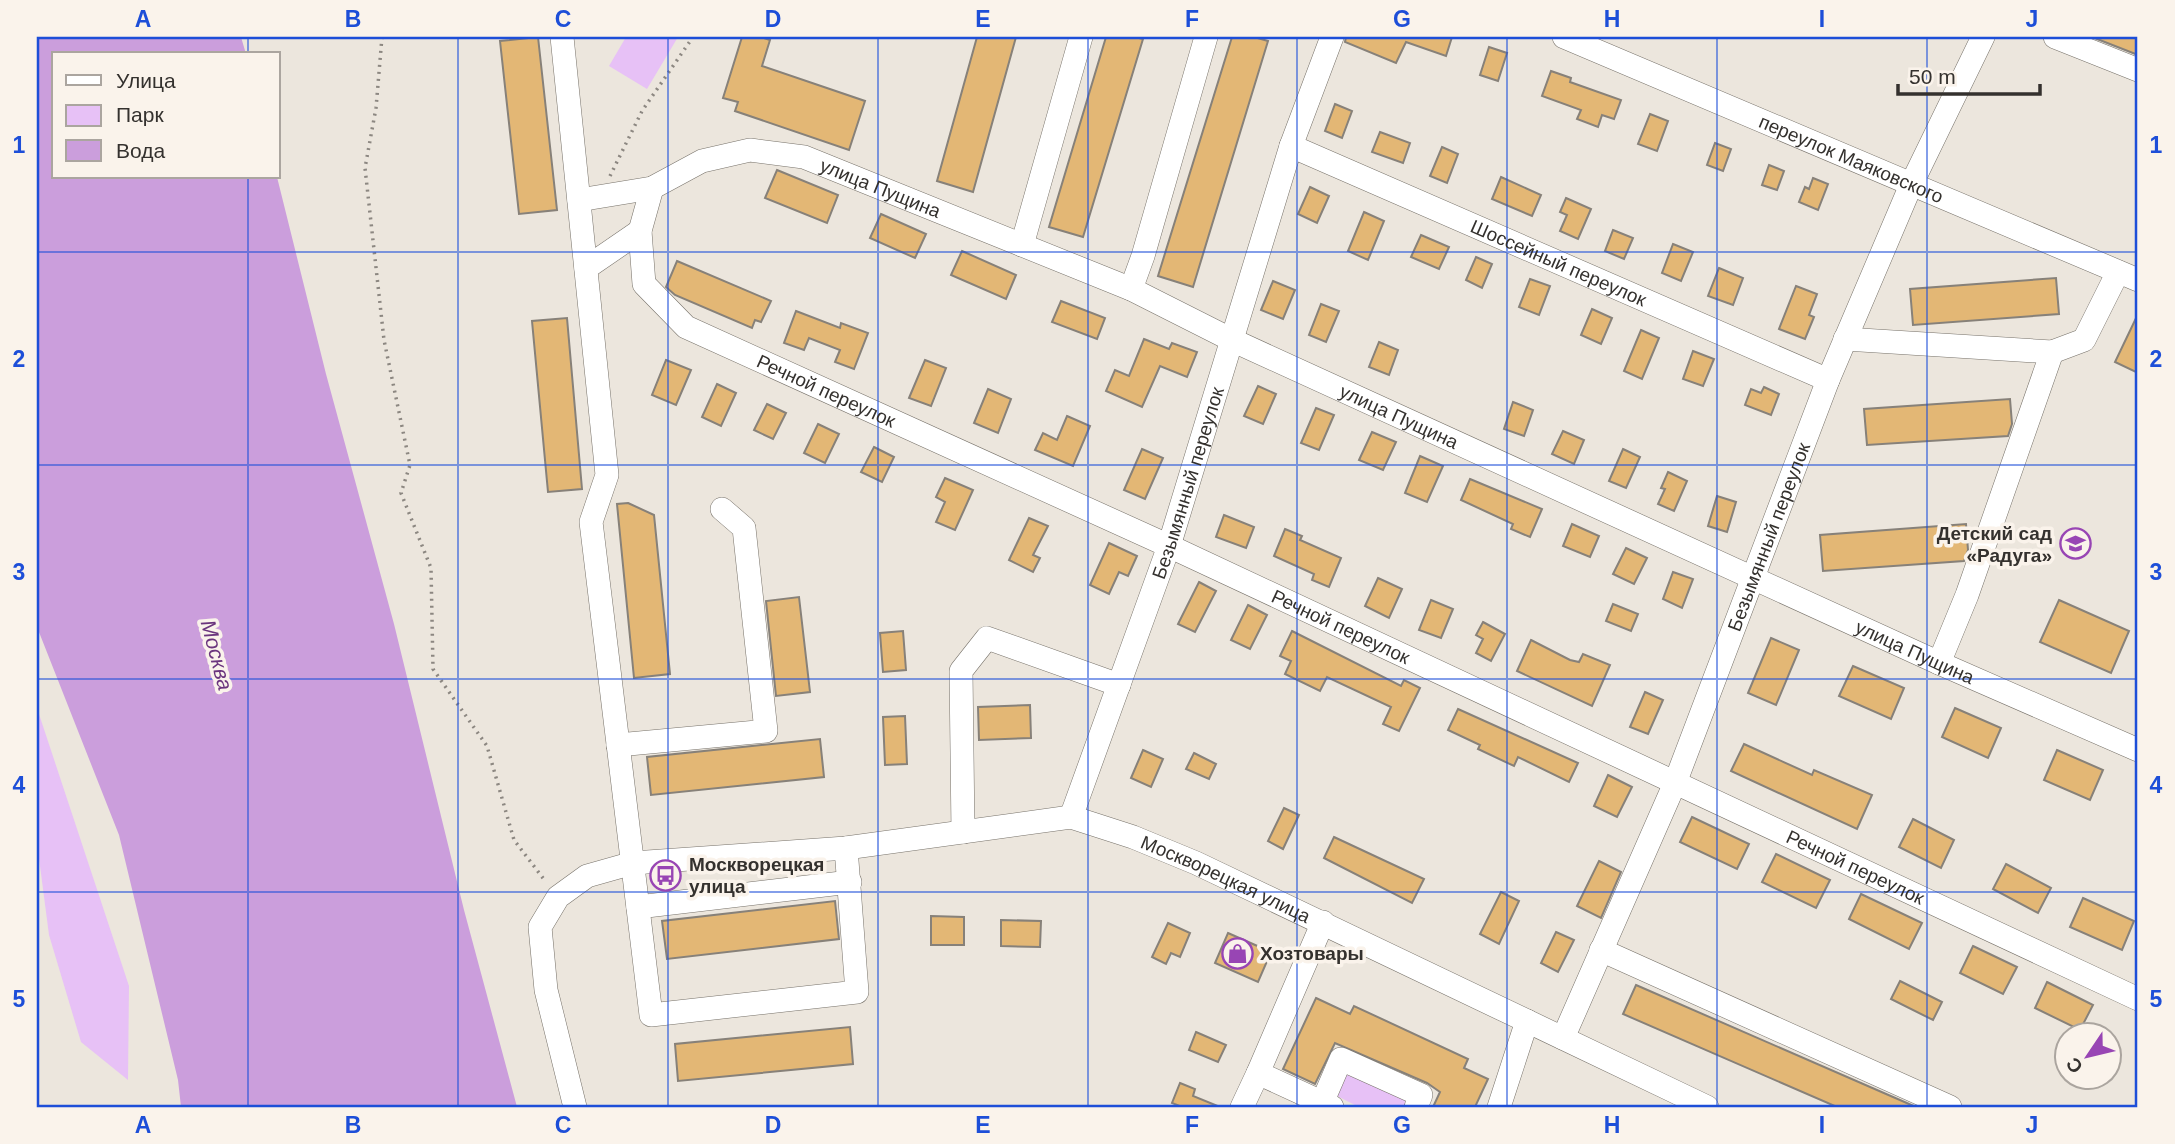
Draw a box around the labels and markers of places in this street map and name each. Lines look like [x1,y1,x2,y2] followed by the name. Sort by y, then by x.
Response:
[1937,523,2052,566] place label: Детский сад «Радуга»
[2058,527,2092,561] school or university icon: Детский сад «Радуга»
[689,854,824,897] place label: Москворецкая улица
[649,858,683,892] bus stop icon: Москворецкая улица
[1220,936,1254,970] shop icon: Хозтовары
[1260,943,1364,964] place label: Хозтовары

